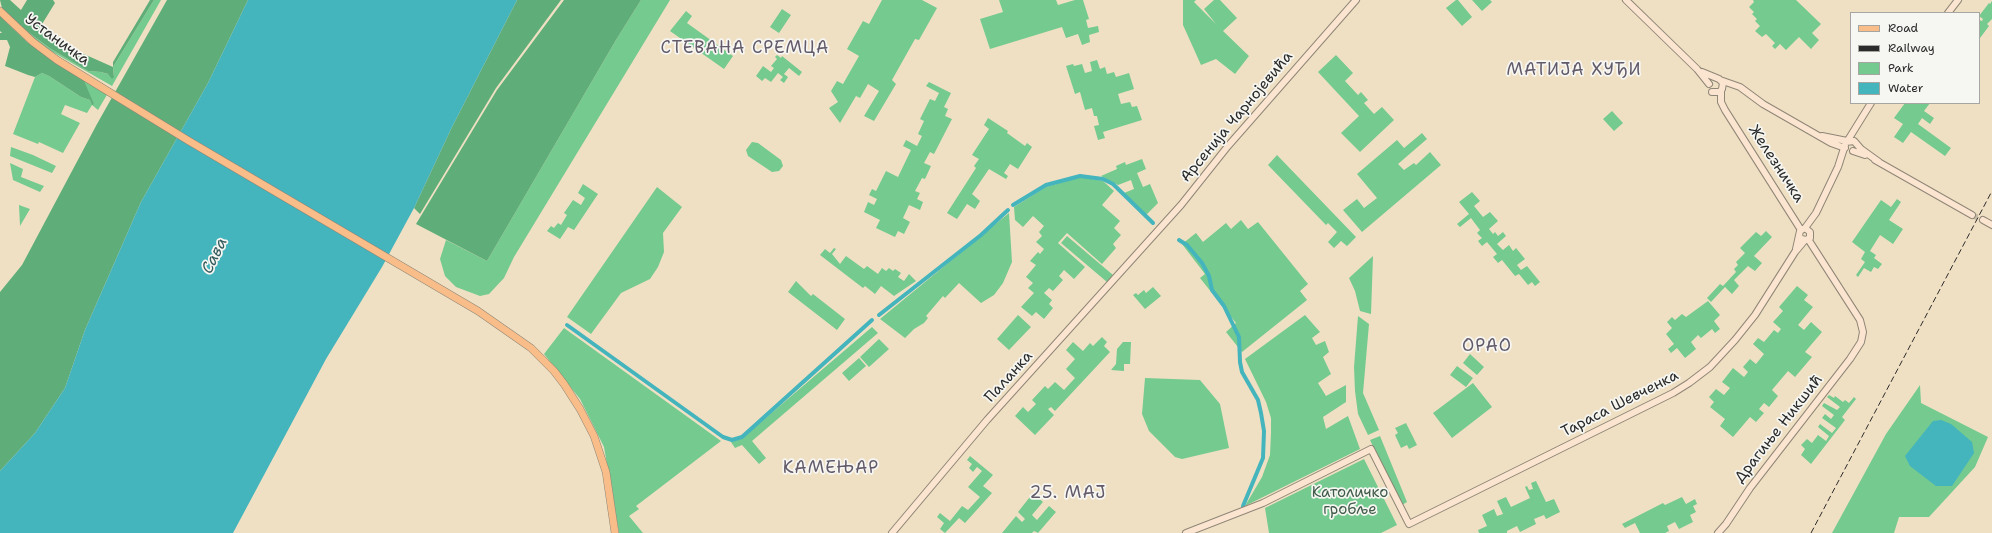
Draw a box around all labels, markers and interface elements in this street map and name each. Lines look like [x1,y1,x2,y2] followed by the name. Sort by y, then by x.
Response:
[21,10,93,70] street label: Устаничка
[1850,12,1980,104] legend
[1888,20,1918,36] text: Road
[661,39,829,59] district label: СТЕВАНА СРЕМЦА
[1888,40,1935,56] text: Railway
[1177,48,1297,186] street label: Арсенија Чарнојевића
[1888,60,1914,76] text: Park
[1507,61,1641,81] district label: МАТИЈА ХУЂИ
[1888,80,1923,96] text: Water
[1744,122,1808,206] street label: Железничка
[198,235,232,277] water label: Сава
[1462,337,1512,357] district label: ОРАО
[981,348,1037,406] street label: Паланка
[1558,367,1682,441] street label: Тараса Шевченка
[1731,371,1827,487] street label: Драгиње Никшић
[783,459,879,479] district label: КАМЕЊАР
[1030,484,1106,504] district label: 25. МАЈ
[1312,484,1388,519] park label: Католичко гробље

